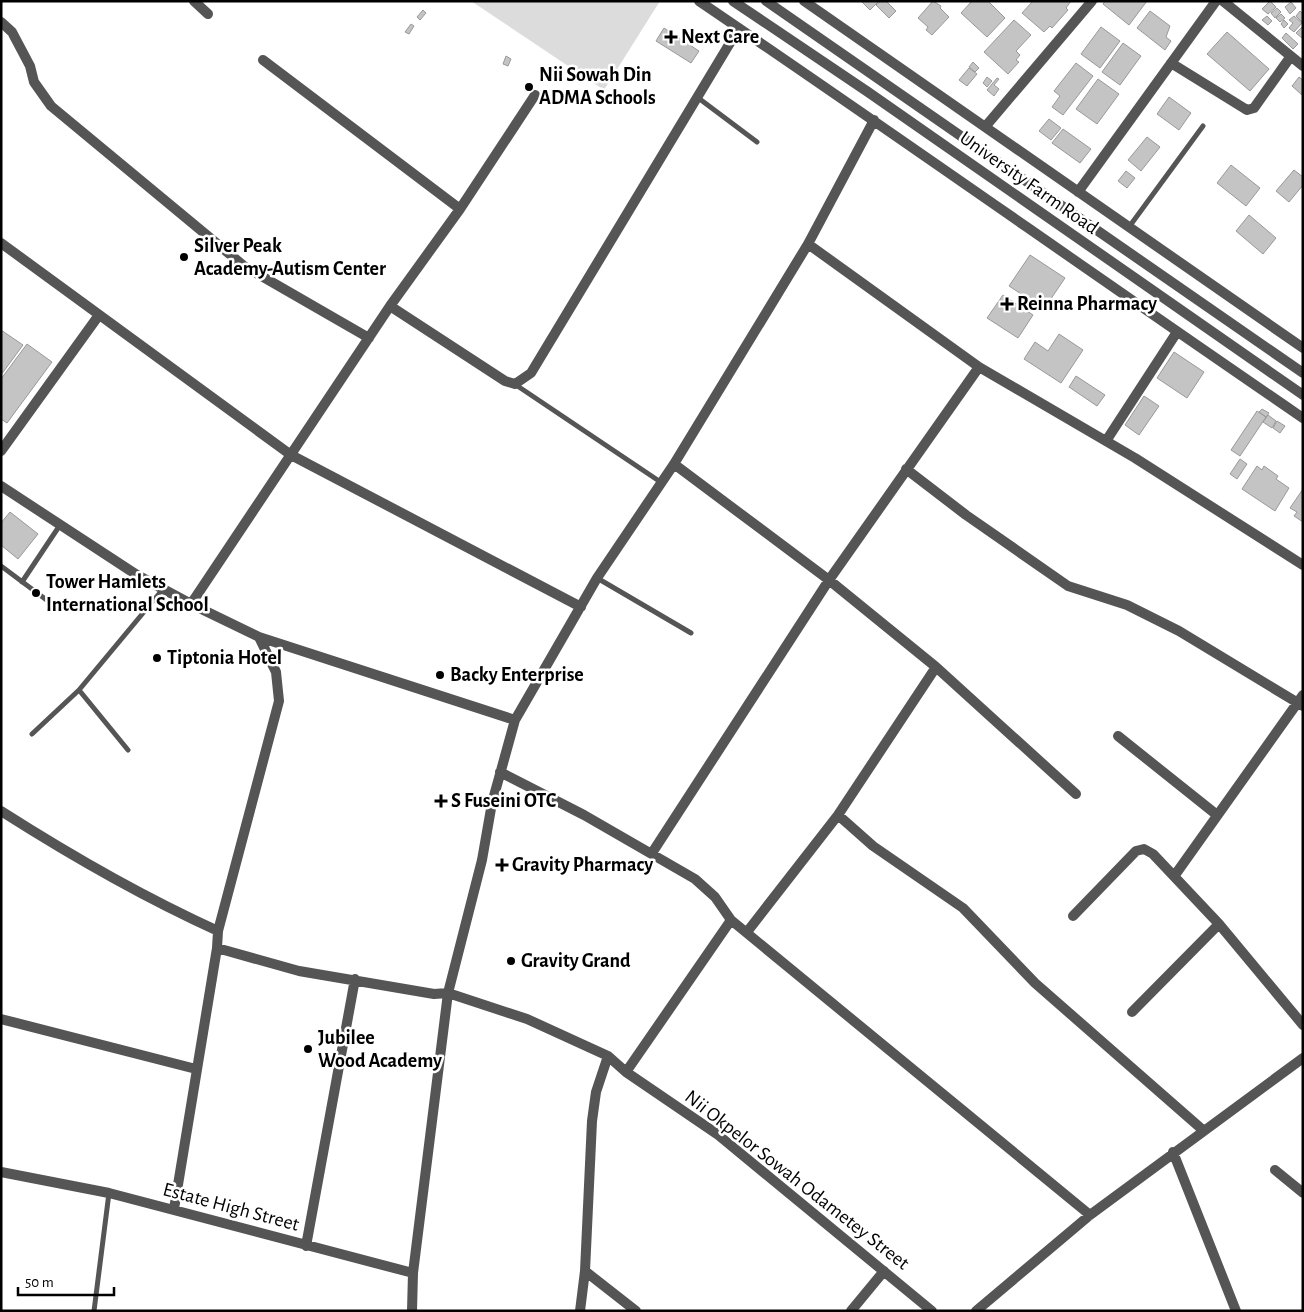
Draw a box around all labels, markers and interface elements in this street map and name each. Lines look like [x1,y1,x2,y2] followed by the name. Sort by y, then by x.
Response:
[681,27,759,47] place label: Next Care
[665,31,677,43] marker: Next Care
[539,65,656,108] place label: Nii Sowah Din ADMA Schools
[523,81,535,93] marker: Nii Sowah Din ADMA Schools
[956,128,1102,238] street label: University Farm Road
[194,236,386,279] place label: Silver Peak Academy-Autism Center
[178,251,190,263] marker: Silver Peak Academy-Autism Center
[1017,294,1157,314] place label: Reinna Pharmacy
[1001,298,1013,310] marker: Reinna Pharmacy
[46,572,209,615] place label: Tower Hamlets International School
[30,587,42,599] marker: Tower Hamlets International School
[167,648,282,668] place label: Tiptonia Hotel
[151,652,163,664] marker: Tiptonia Hotel
[450,665,584,685] place label: Backy Enterprise
[434,669,446,681] marker: Backy Enterprise
[451,791,557,811] place label: S Fuseini OTC
[435,795,447,807] marker: S Fuseini OTC
[512,855,653,875] place label: Gravity Pharmacy
[496,859,508,871] marker: Gravity Pharmacy
[521,951,631,971] place label: Gravity Grand
[505,955,517,967] marker: Gravity Grand
[318,1028,442,1071] place label: Jubilee Wood Academy
[302,1043,314,1055] marker: Jubilee Wood Academy
[681,1086,913,1274] street label: Nii Okpelor Sowah Odametey Street
[161,1179,302,1235] street label: Estate High Street
[18,1264,114,1296] scale bar
[25,1275,54,1290] text: 50 m

